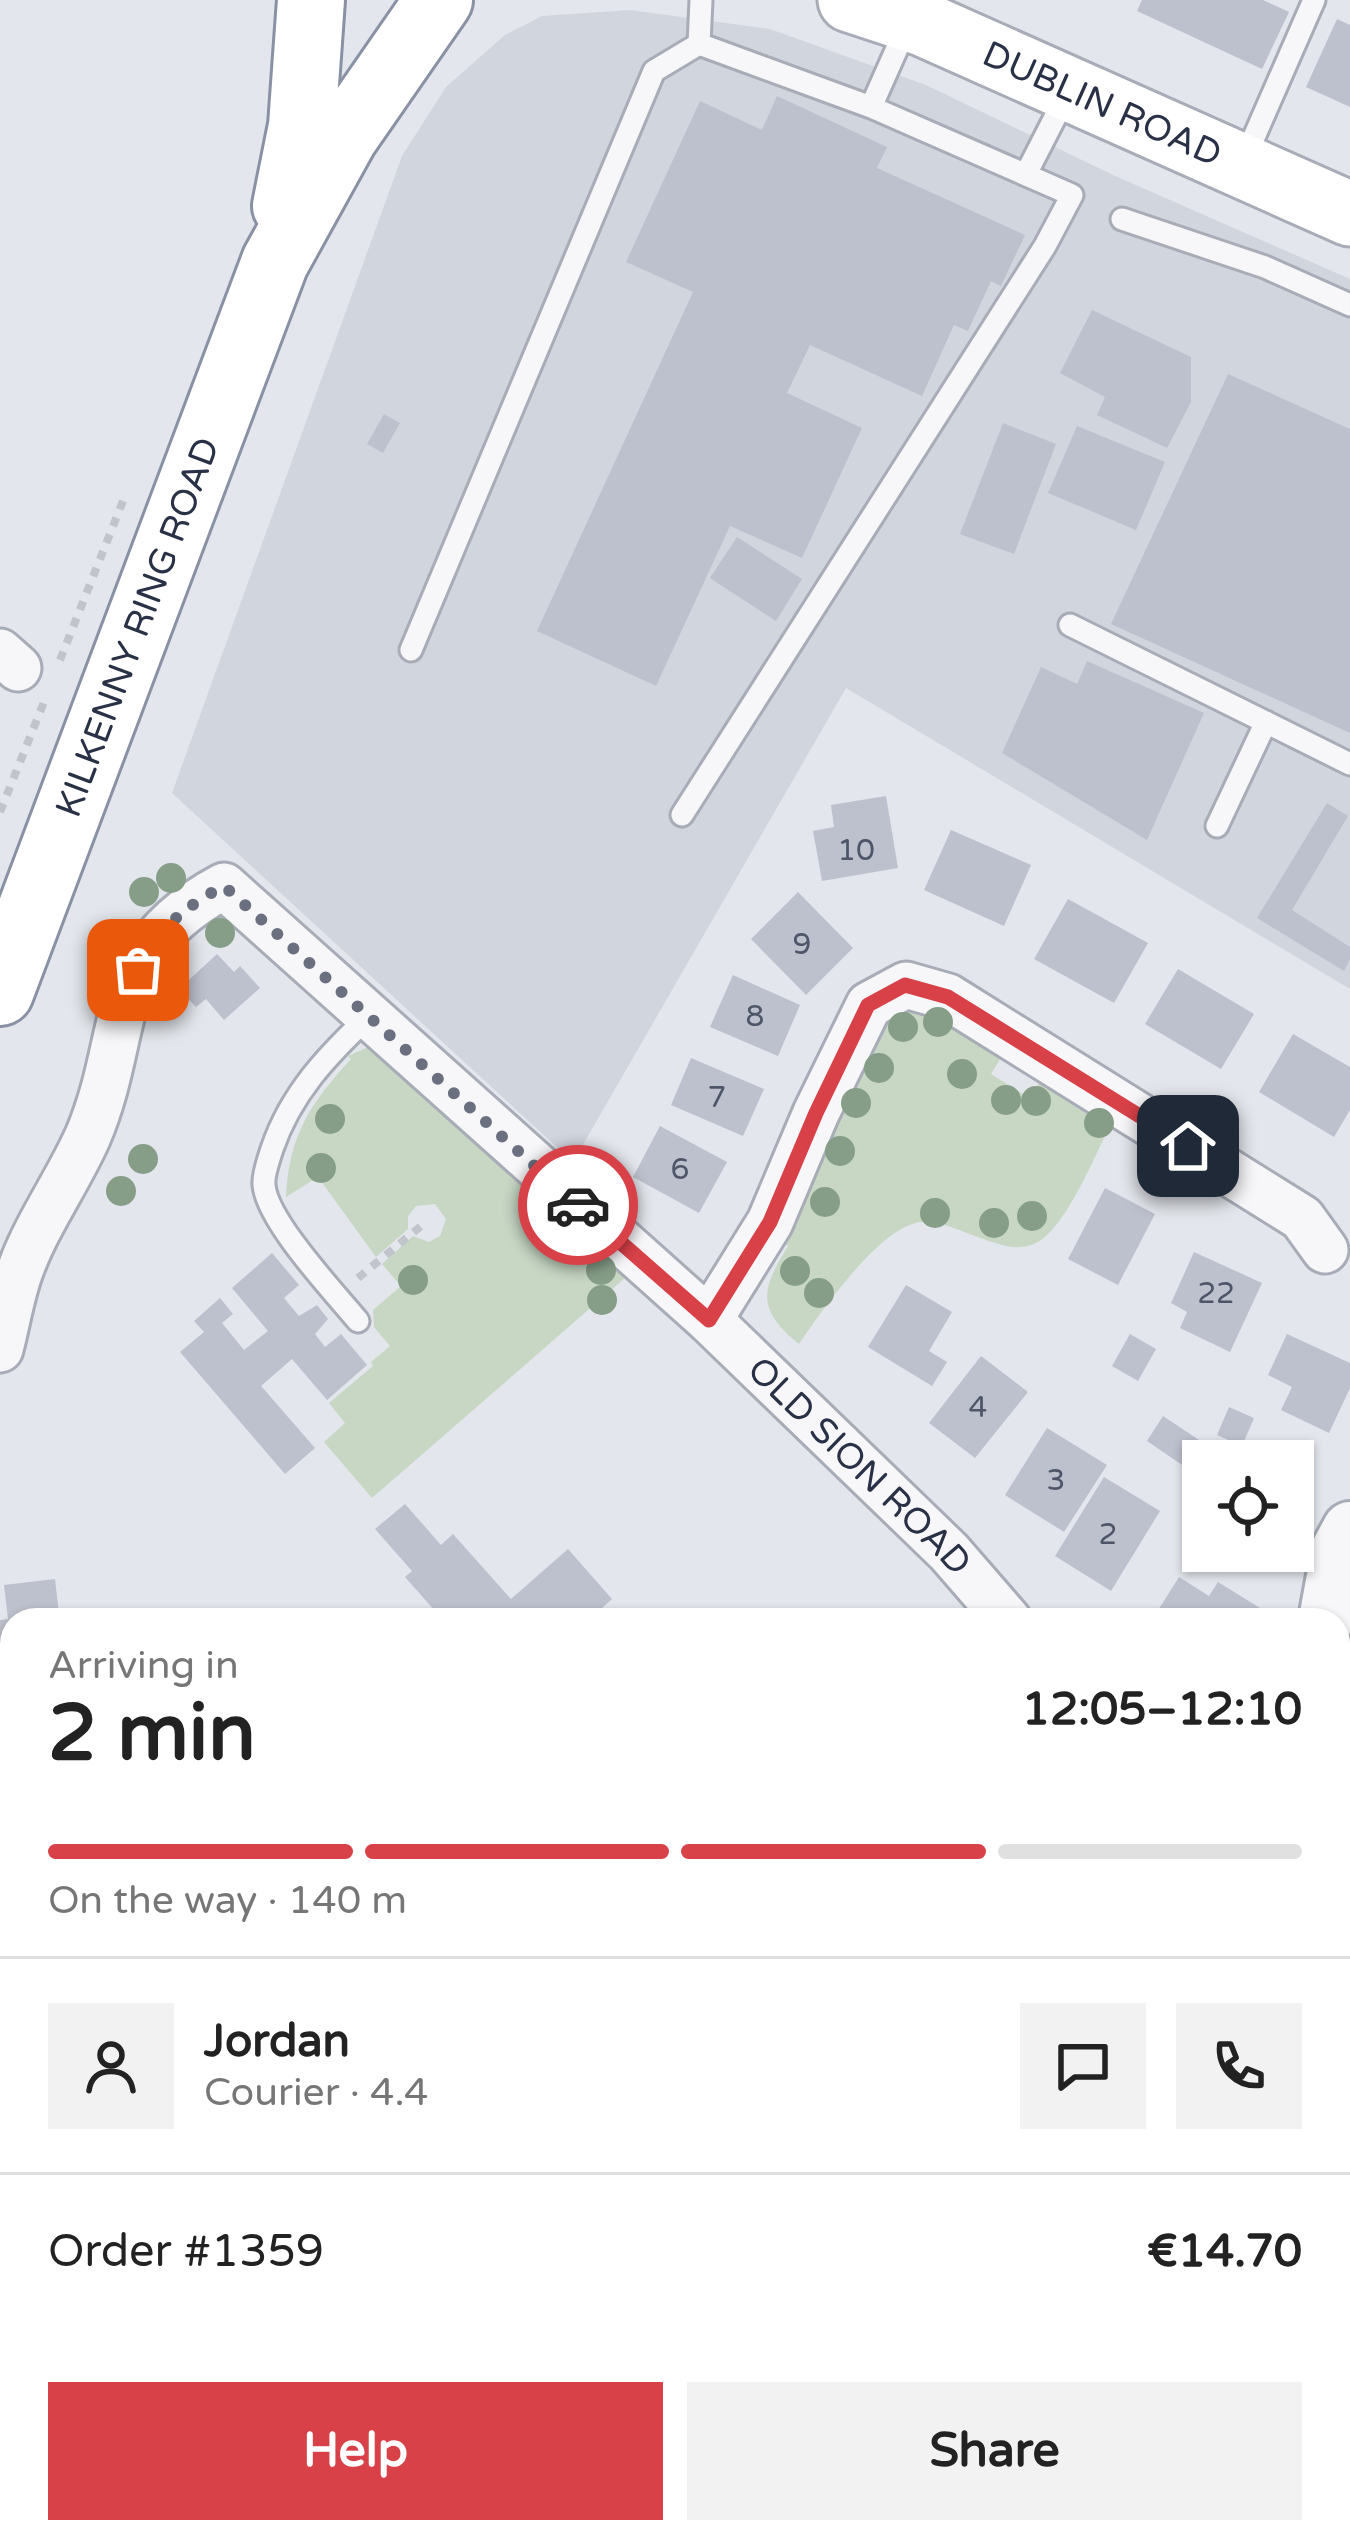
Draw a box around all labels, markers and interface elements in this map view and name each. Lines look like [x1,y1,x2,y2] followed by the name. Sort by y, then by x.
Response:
[976,32,1228,176] street label: DUBLIN ROAD
[46,431,228,823] street label: KILKENNY RING ROAD
[837,832,875,869] house number: 10
[87,919,189,1021] pin
[793,926,811,963] house number: 9
[105,937,171,1003] icon: bag
[746,998,764,1035] house number: 8
[708,1079,726,1116] house number: 7
[1137,1095,1239,1197] pin
[1155,1113,1221,1179] icon: home
[518,1145,638,1265] courier
[671,1151,689,1188] house number: 6
[545,1172,611,1238] icon: car
[1197,1275,1235,1312] house number: 22
[739,1348,981,1584] street label: OLD SION ROAD
[969,1389,987,1426] house number: 4
[1182,1440,1314,1572] map controls
[1182,1440,1314,1572] button: locate
[1047,1462,1065,1499] house number: 3
[1099,1516,1117,1553] house number: 2
[48,1642,239,1689] text: Arriving in
[1022,1683,1302,1737] text: 12:05–12:10
[48,1687,256,1781] text: 2 min
[48,1877,407,1924] text: On the way · 140 m
[48,2003,174,2129] button: person
[1020,2003,1146,2129] button: chat
[1176,2003,1302,2129] button: phone
[204,2015,350,2069] text: Jordan
[204,2069,428,2116] text: Courier · 4.4
[48,2225,324,2279] text: Order #1359
[1147,2225,1302,2279] text: €14.70
[48,2382,663,2520] button: Help
[687,2382,1302,2520] button: Share

